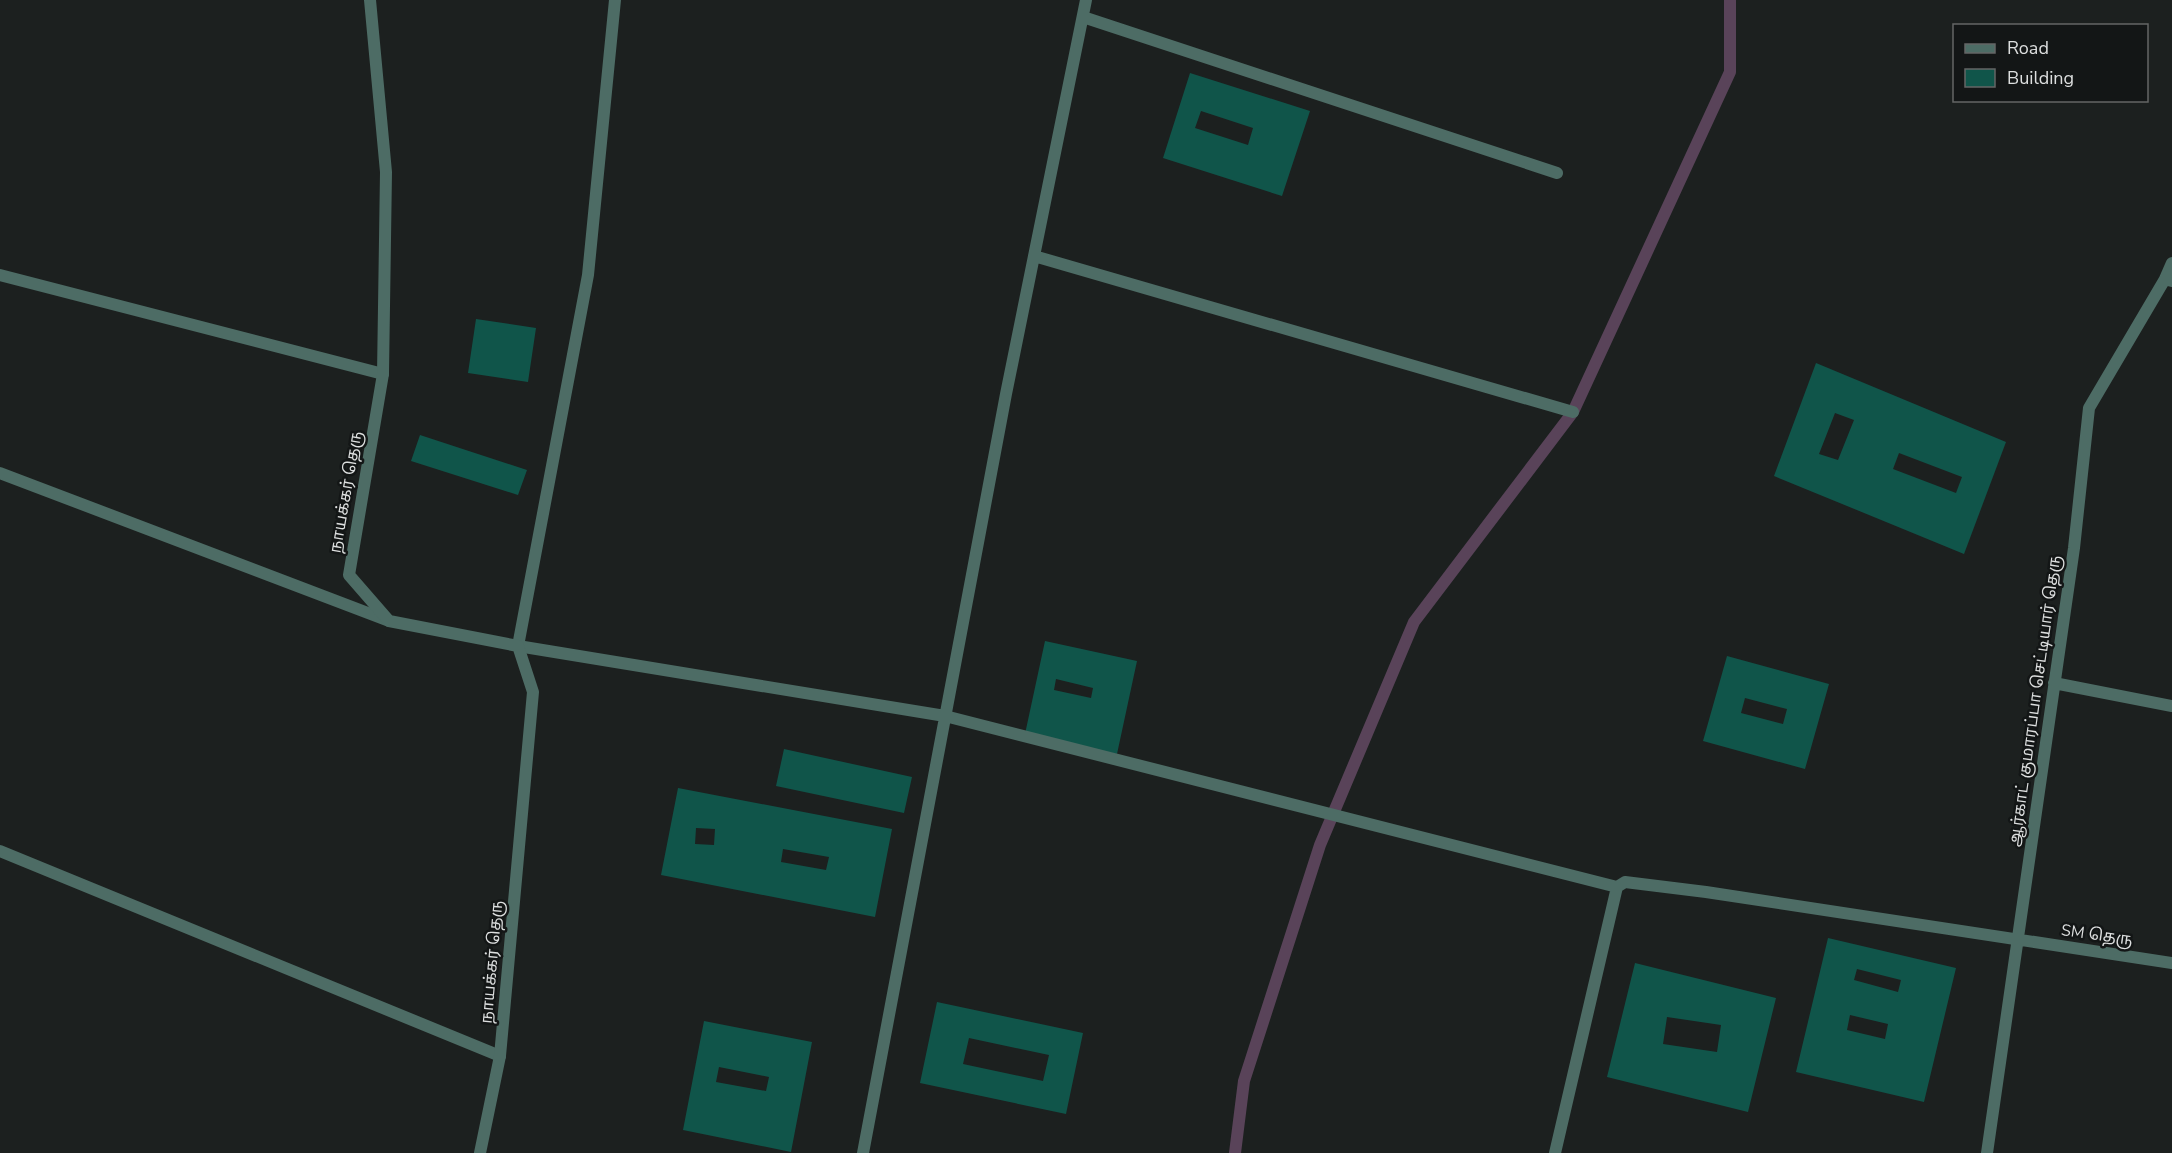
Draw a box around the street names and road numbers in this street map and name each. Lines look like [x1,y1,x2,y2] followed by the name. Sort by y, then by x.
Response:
[324,429,368,555] street label: நாயக்கர் தெரு
[2004,554,2066,848] street label: ஆர்காட் குமாரப்பா செட்டியார் தெரு
[476,899,508,1024] street label: நாயக்கர் தெரு
[2060,919,2134,951] street label: SM தெரு

